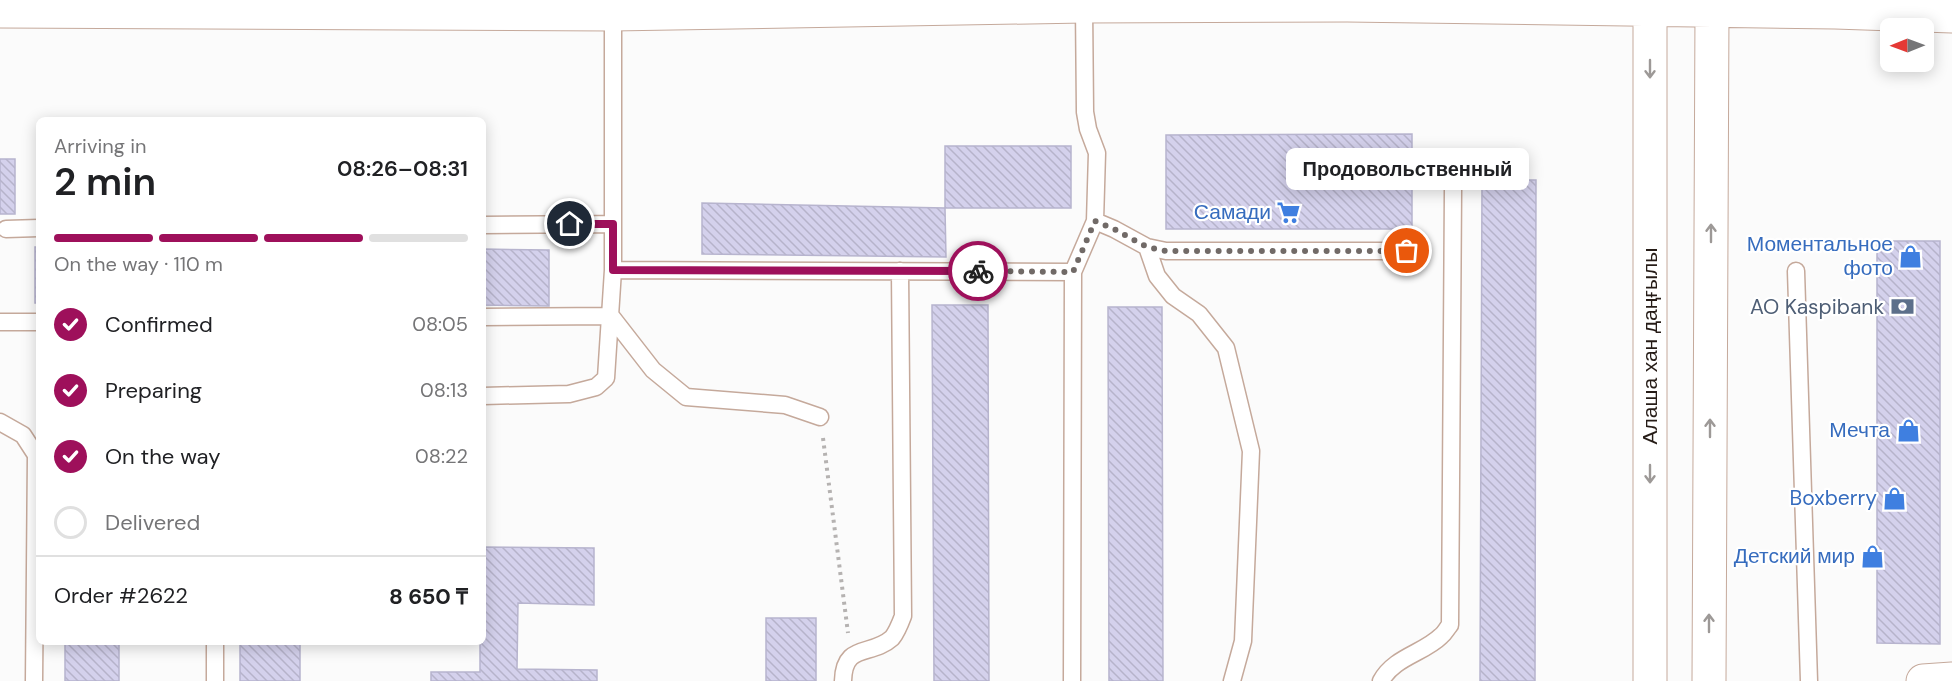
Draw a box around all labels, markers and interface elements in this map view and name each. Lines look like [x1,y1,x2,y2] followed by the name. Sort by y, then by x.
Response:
[1880,18,1934,72] north arrow
[1880,18,1934,72] map controls
[1644,58,1656,78] one-way arrow
[54,133,146,159] text: Arriving in
[1286,149,1528,191] callout: Продовольственный
[337,154,468,183] text: 08:26–08:31
[54,156,156,207] text: 2 min
[1303,156,1512,182] text: Продовольственный
[544,198,595,249] pin
[1194,198,1271,226] place label: Самади
[1276,199,1302,225] supermarket icon: Самади
[553,207,586,240] icon: home
[1705,223,1717,243] one-way arrow
[1381,225,1432,276] pin
[1747,230,1893,282] place label: Моментальное фото
[1390,234,1423,267] icon: bag
[948,241,1008,301] courier
[1898,243,1924,269] shop icon: Моментальное фото
[1636,248,1664,444] street label: Алаша хан даңғылы
[54,251,223,277] text: On the way · 110 m
[962,255,995,288] icon: bike
[1750,293,1884,321] place label: AO Kaspibank
[1889,294,1915,320] bank icon: AO Kaspibank
[54,308,87,341] icon: check
[105,310,213,339] text: Confirmed
[412,311,468,337] text: 08:05
[54,374,87,407] icon: check
[105,376,202,405] text: Preparing
[420,377,468,403] text: 08:13
[1829,416,1890,444] place label: Мечта
[1895,417,1921,443] shop icon: Мечта
[1704,418,1716,438] one-way arrow
[54,440,87,473] icon: check
[105,442,220,471] text: On the way
[415,443,468,469] text: 08:22
[1644,463,1656,483] one-way arrow
[1790,484,1877,512] place label: Boxberry
[1882,485,1908,511] shop icon: Boxberry
[105,508,200,537] text: Delivered
[1734,542,1855,570] place label: Детский мир
[1860,543,1886,569] shop icon: Детский мир
[54,581,188,610] text: Order #2622
[389,582,468,611] text: 8 650 ₸
[1703,613,1715,633] one-way arrow

